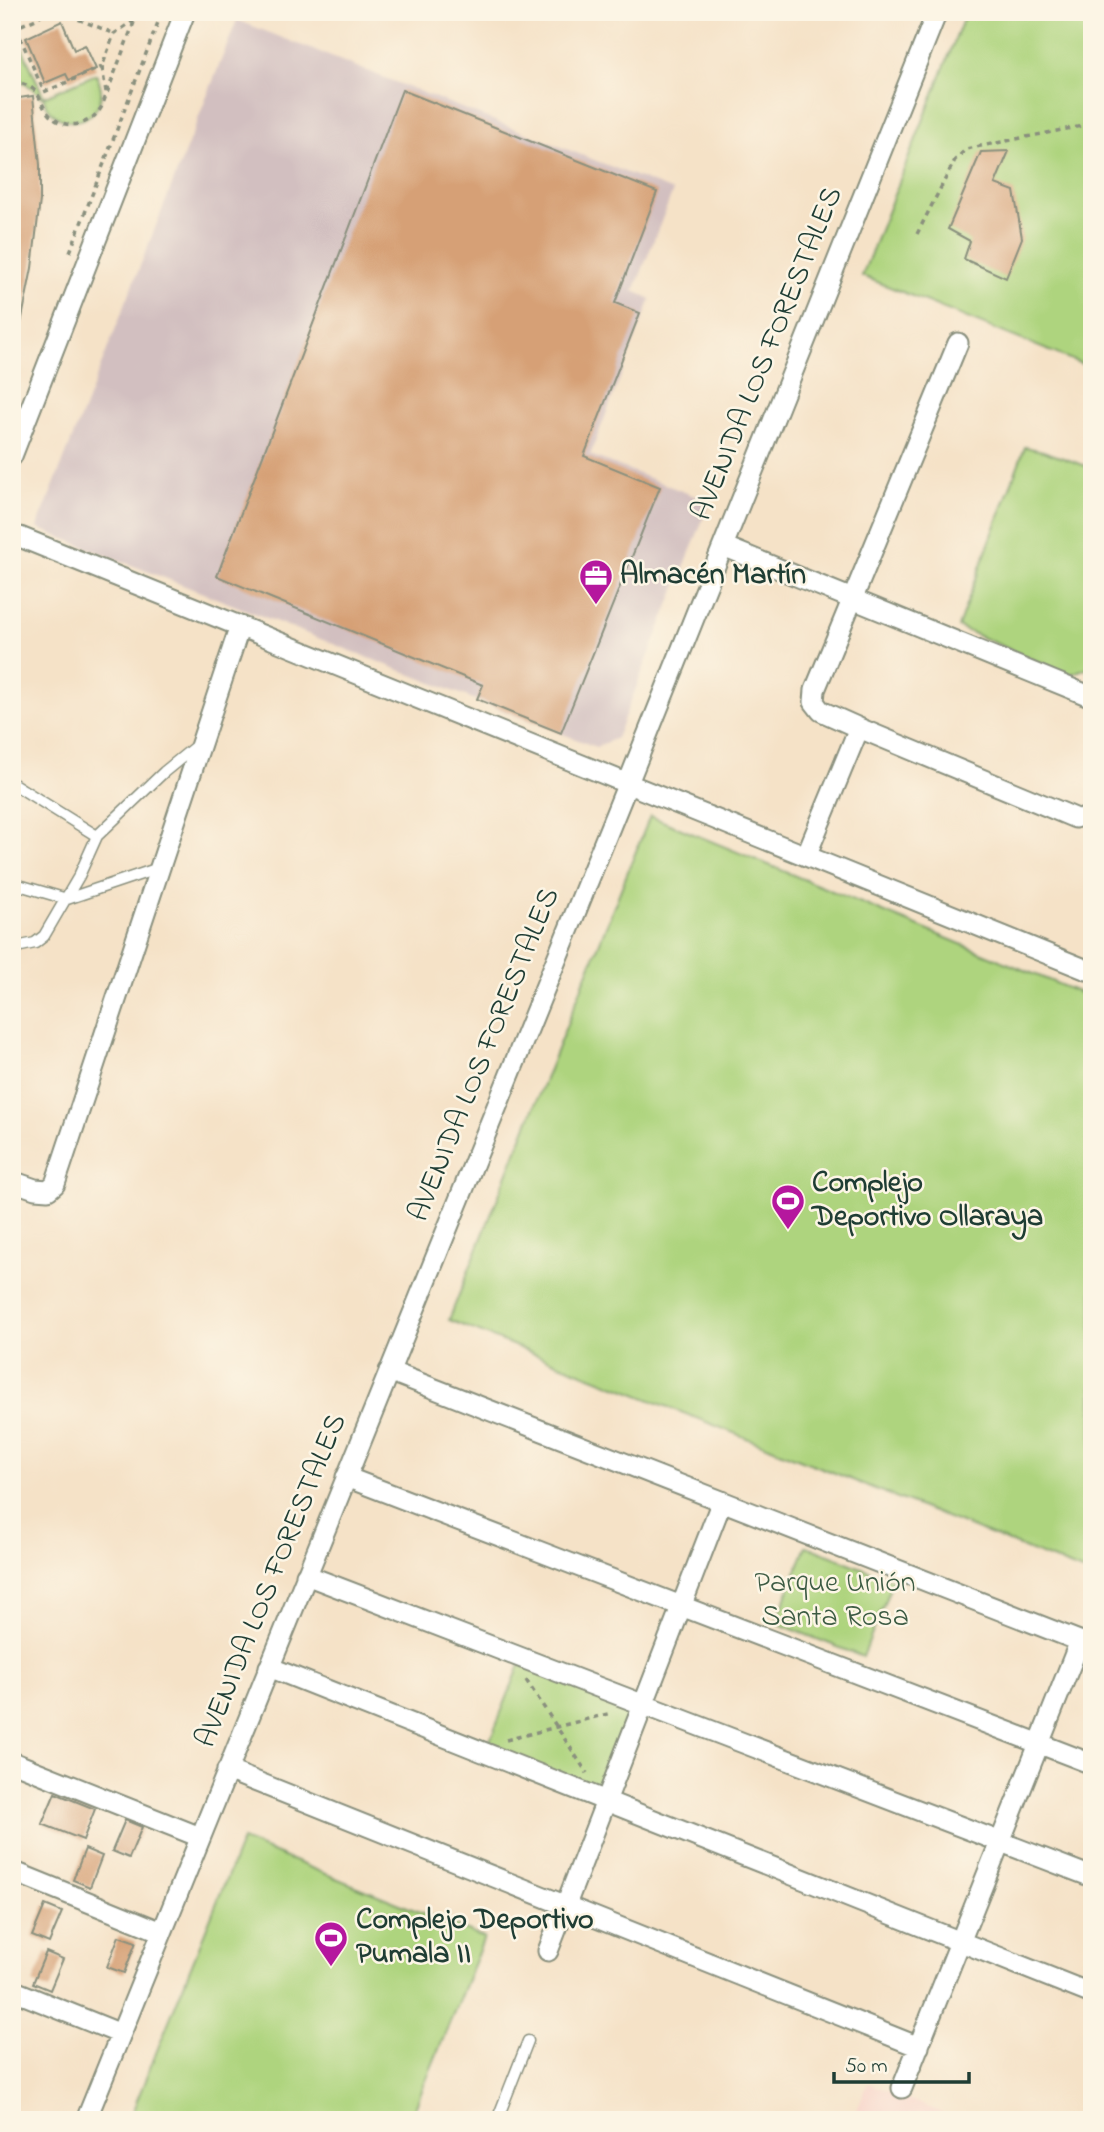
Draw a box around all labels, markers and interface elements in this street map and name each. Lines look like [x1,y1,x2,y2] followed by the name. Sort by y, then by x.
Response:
[681,180,855,528] street label: AVENIDA LOS FORESTALES
[620,554,806,598] place label: Almacén Martín
[577,557,615,606] office icon: Almacén Martín
[398,881,572,1229] street label: AVENIDA LOS FORESTALES
[810,1162,1043,1240] place label: Complejo Deportivo Ollaraya
[769,1182,807,1231] sports icon: Complejo Deportivo Ollaraya
[185,1407,359,1755] street label: AVENIDA LOS FORESTALES
[754,1562,916,1640] park label: Parque Unión Santa Rosa
[356,1899,594,1977] place label: Complejo Deportivo Pumala II
[312,1919,350,1968] sports icon: Complejo Deportivo Pumala II
[834,2041,969,2085] scale bar
[845,2052,888,2082] text: 50 m

